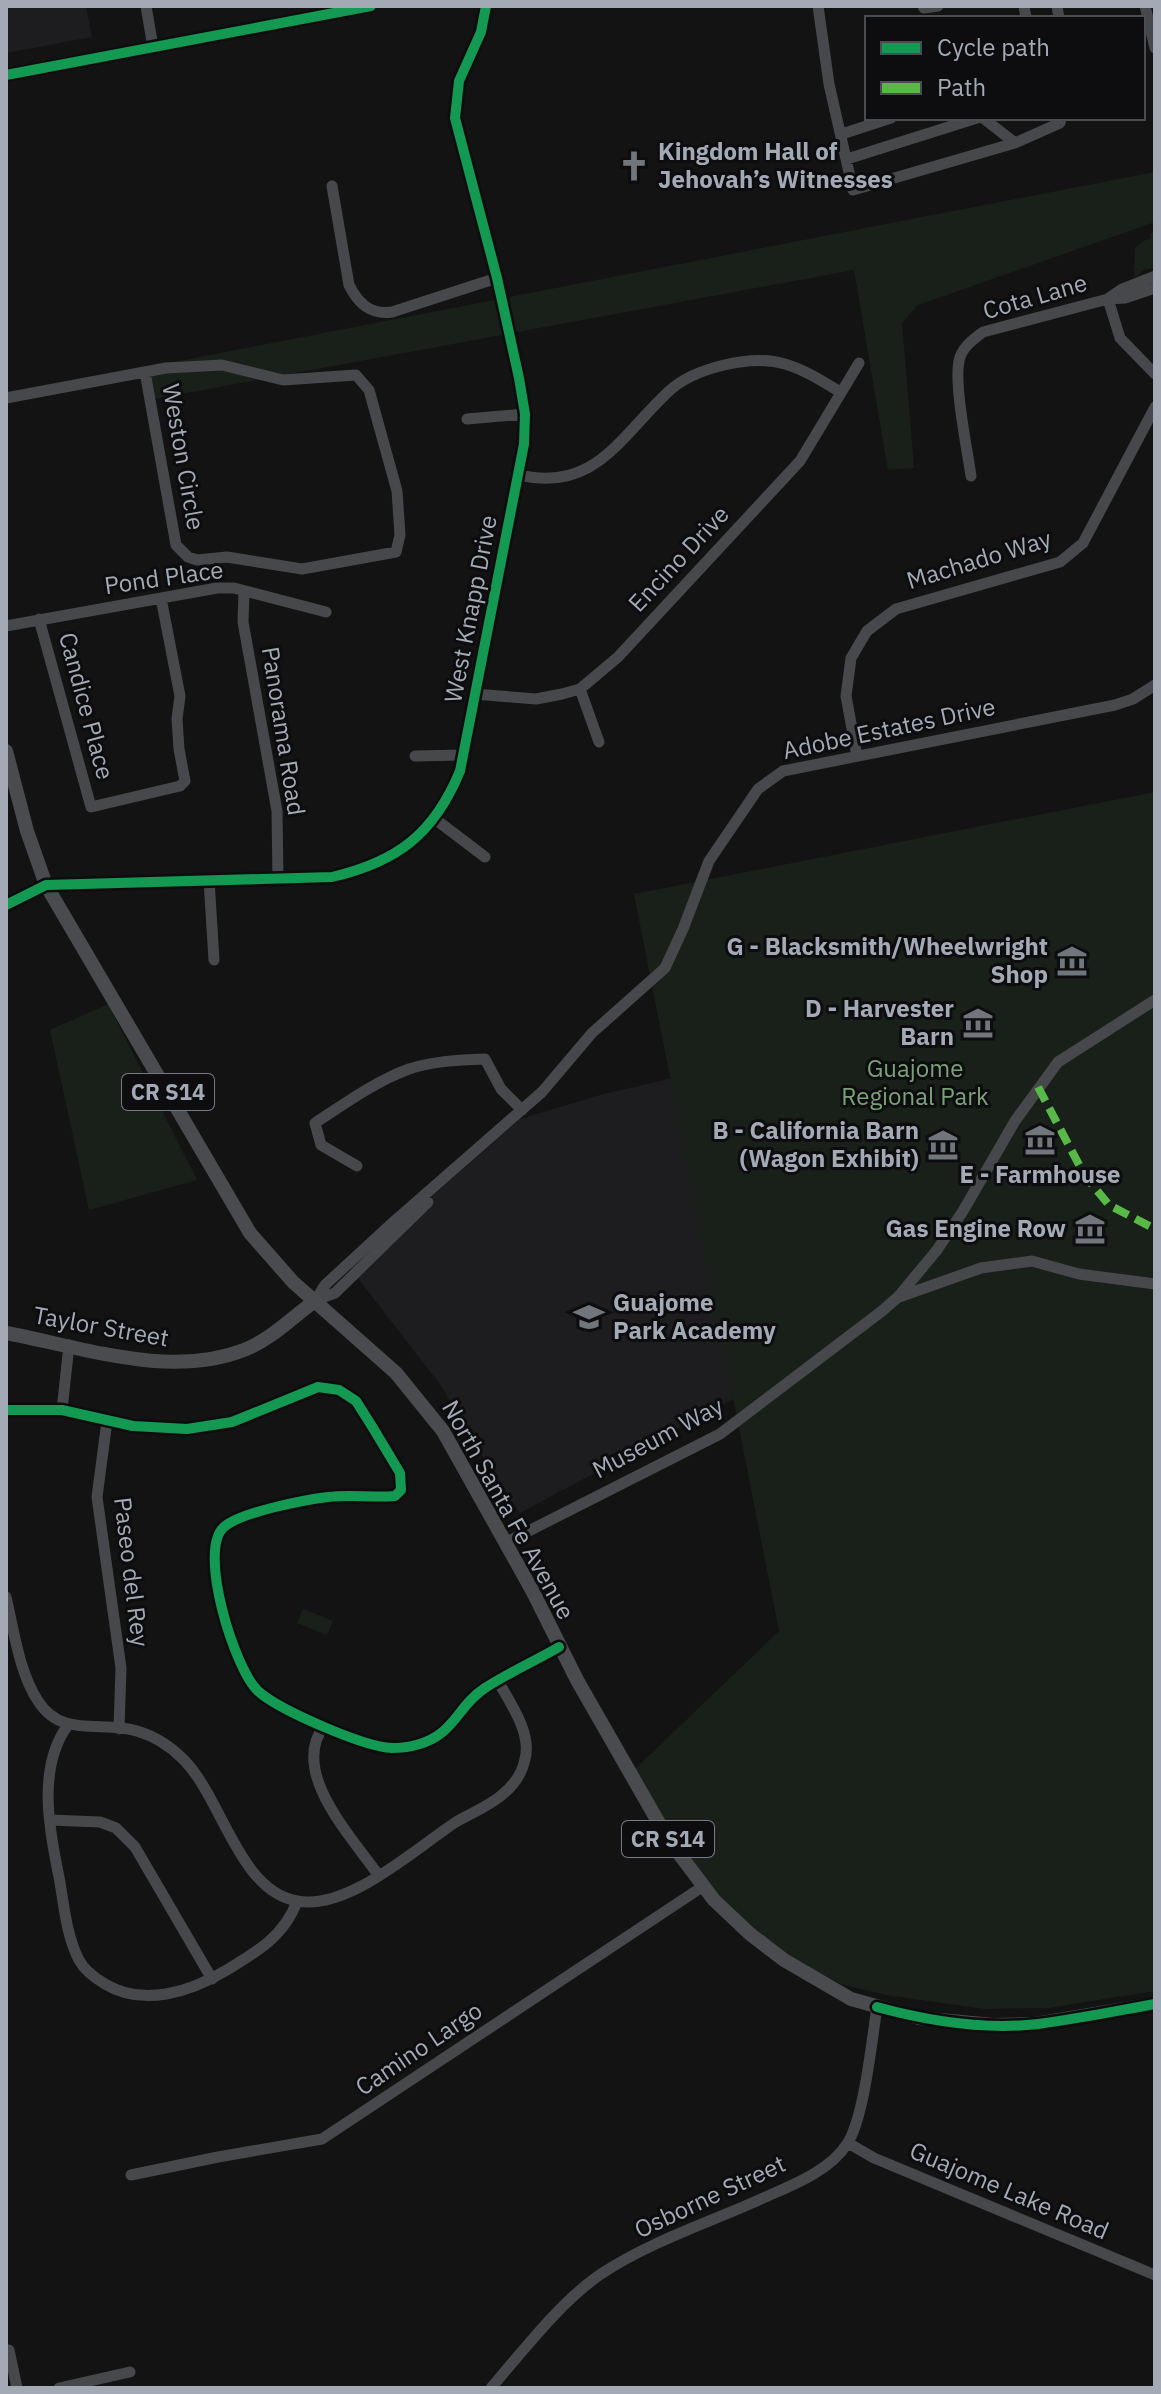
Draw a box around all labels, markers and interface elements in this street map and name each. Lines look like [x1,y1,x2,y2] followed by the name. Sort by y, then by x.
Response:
[865,16,1145,120] legend
[937,31,1050,63] text: Cycle path
[937,71,986,103] text: Path
[658,135,893,195] place label: Kingdom Hall of Jehovah’s Witnesses
[617,149,651,183] church icon: Kingdom Hall of Jehovah’s Witnesses
[979,266,1091,326] street label: Cota Lane
[155,381,213,533] street label: Weston Circle
[621,498,736,618] street label: Encino Drive
[436,512,504,705] street label: West Knapp Drive
[902,522,1055,596] street label: Machado Way
[102,553,225,601] street label: Pond Place
[52,629,122,783] street label: Candice Place
[255,644,313,817] street label: Panorama Road
[779,690,998,766] street label: Adobe Estates Drive
[726,930,1048,990] place label: G - Blacksmith/Wheelwright Shop
[1055,944,1089,978] museum icon: G - Blacksmith/Wheelwright Shop
[805,992,954,1052] place label: D - Harvester Barn
[961,1006,995,1040] museum icon: D - Harvester Barn
[841,1052,989,1112] park label: Guajome Regional Park
[122,1074,214,1110] road number: CR S14
[713,1114,919,1174] place label: B - California Barn (Wagon Exhibit)
[1023,1123,1057,1157] museum icon: E - Farmhouse
[926,1128,960,1162] museum icon: B - California Barn (Wagon Exhibit)
[959,1158,1121,1190] place label: E - Farmhouse
[886,1212,1066,1244] place label: Gas Engine Row
[1073,1212,1107,1246] museum icon: Gas Engine Row
[613,1286,776,1346] place label: Guajome Park Academy
[31,1298,171,1354] street label: Taylor Street
[572,1300,606,1334] school or university icon: Guajome Park Academy
[586,1389,729,1485] street label: Museum Way
[435,1394,583,1625] street label: North Santa Fe Avenue
[107,1495,157,1648] street label: Paseo del Rey
[622,1821,714,1857] road number: CR S14
[349,1994,488,2102] street label: Camino Largo
[905,2134,1114,2247] street label: Guajome Lake Road
[629,2147,790,2245] street label: Osborne Street

